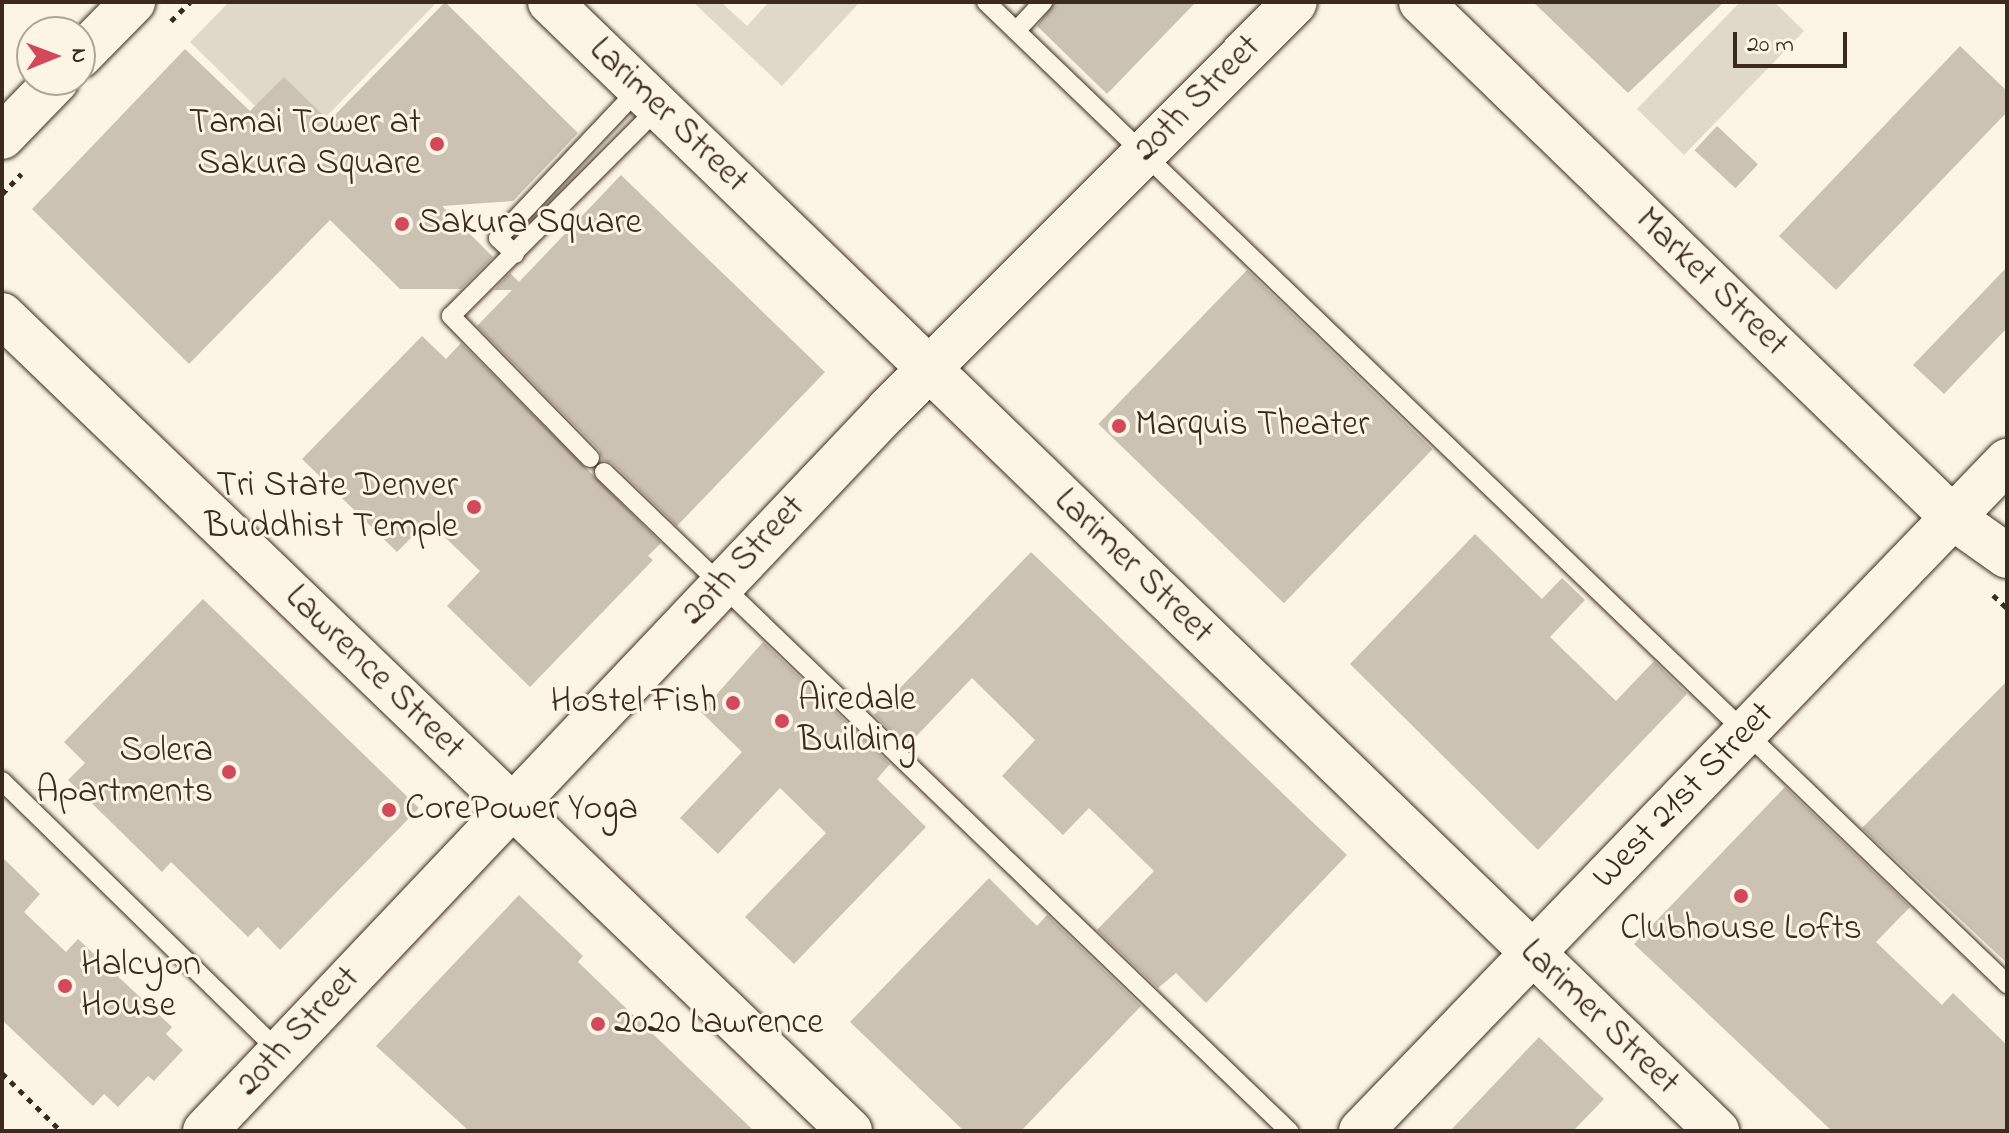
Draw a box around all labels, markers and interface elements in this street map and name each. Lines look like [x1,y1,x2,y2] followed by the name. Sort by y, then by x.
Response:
[16,16,96,96] north arrow
[1737,16,1851,66] scale bar
[1125,26,1271,172] street label: 20th Street
[1747,28,1794,63] text: 20 m
[579,29,757,203] street label: Larimer Street
[62,48,94,63] text: N
[189,101,421,186] place label: Tamai Tower at Sakura Square
[428,135,446,153] marker: Tamai Tower at Sakura Square
[1625,199,1797,367] street label: Market Street
[418,202,642,246] place label: Sakura Square
[393,215,411,233] marker: Sakura Square
[1135,404,1369,448] place label: Marquis Theater
[1110,417,1128,435] marker: Marquis Theater
[204,464,458,549] place label: Tri State Denver Buddhist Temple
[1044,480,1222,654] street label: Larimer Street
[673,487,815,635] street label: 20th Street
[465,498,483,516] marker: Tri State Denver Buddhist Temple
[275,576,473,770] street label: Lawrence Street
[798,678,916,763] place label: Airedale Building
[551,681,717,725] place label: Hostel Fish
[724,694,742,712] marker: Hostel Fish
[1584,694,1784,898] street label: West 21st Street
[773,712,791,730] marker: Airedale Building
[36,729,213,814] place label: Solera Apartments
[220,763,238,781] marker: Solera Apartments
[405,788,638,832] place label: CorePower Yoga
[380,801,398,819] marker: CorePower Yoga
[1732,887,1750,905] marker: Clubhouse Lofts
[1620,908,1862,952] place label: Clubhouse Lofts
[1510,931,1688,1105] street label: Larimer Street
[81,943,201,1028] place label: Halcyon House
[228,958,370,1106] street label: 20th Street
[56,977,74,995] marker: Halcyon House
[614,1002,823,1046] place label: 2020 Lawrence
[589,1015,607,1033] marker: 2020 Lawrence

